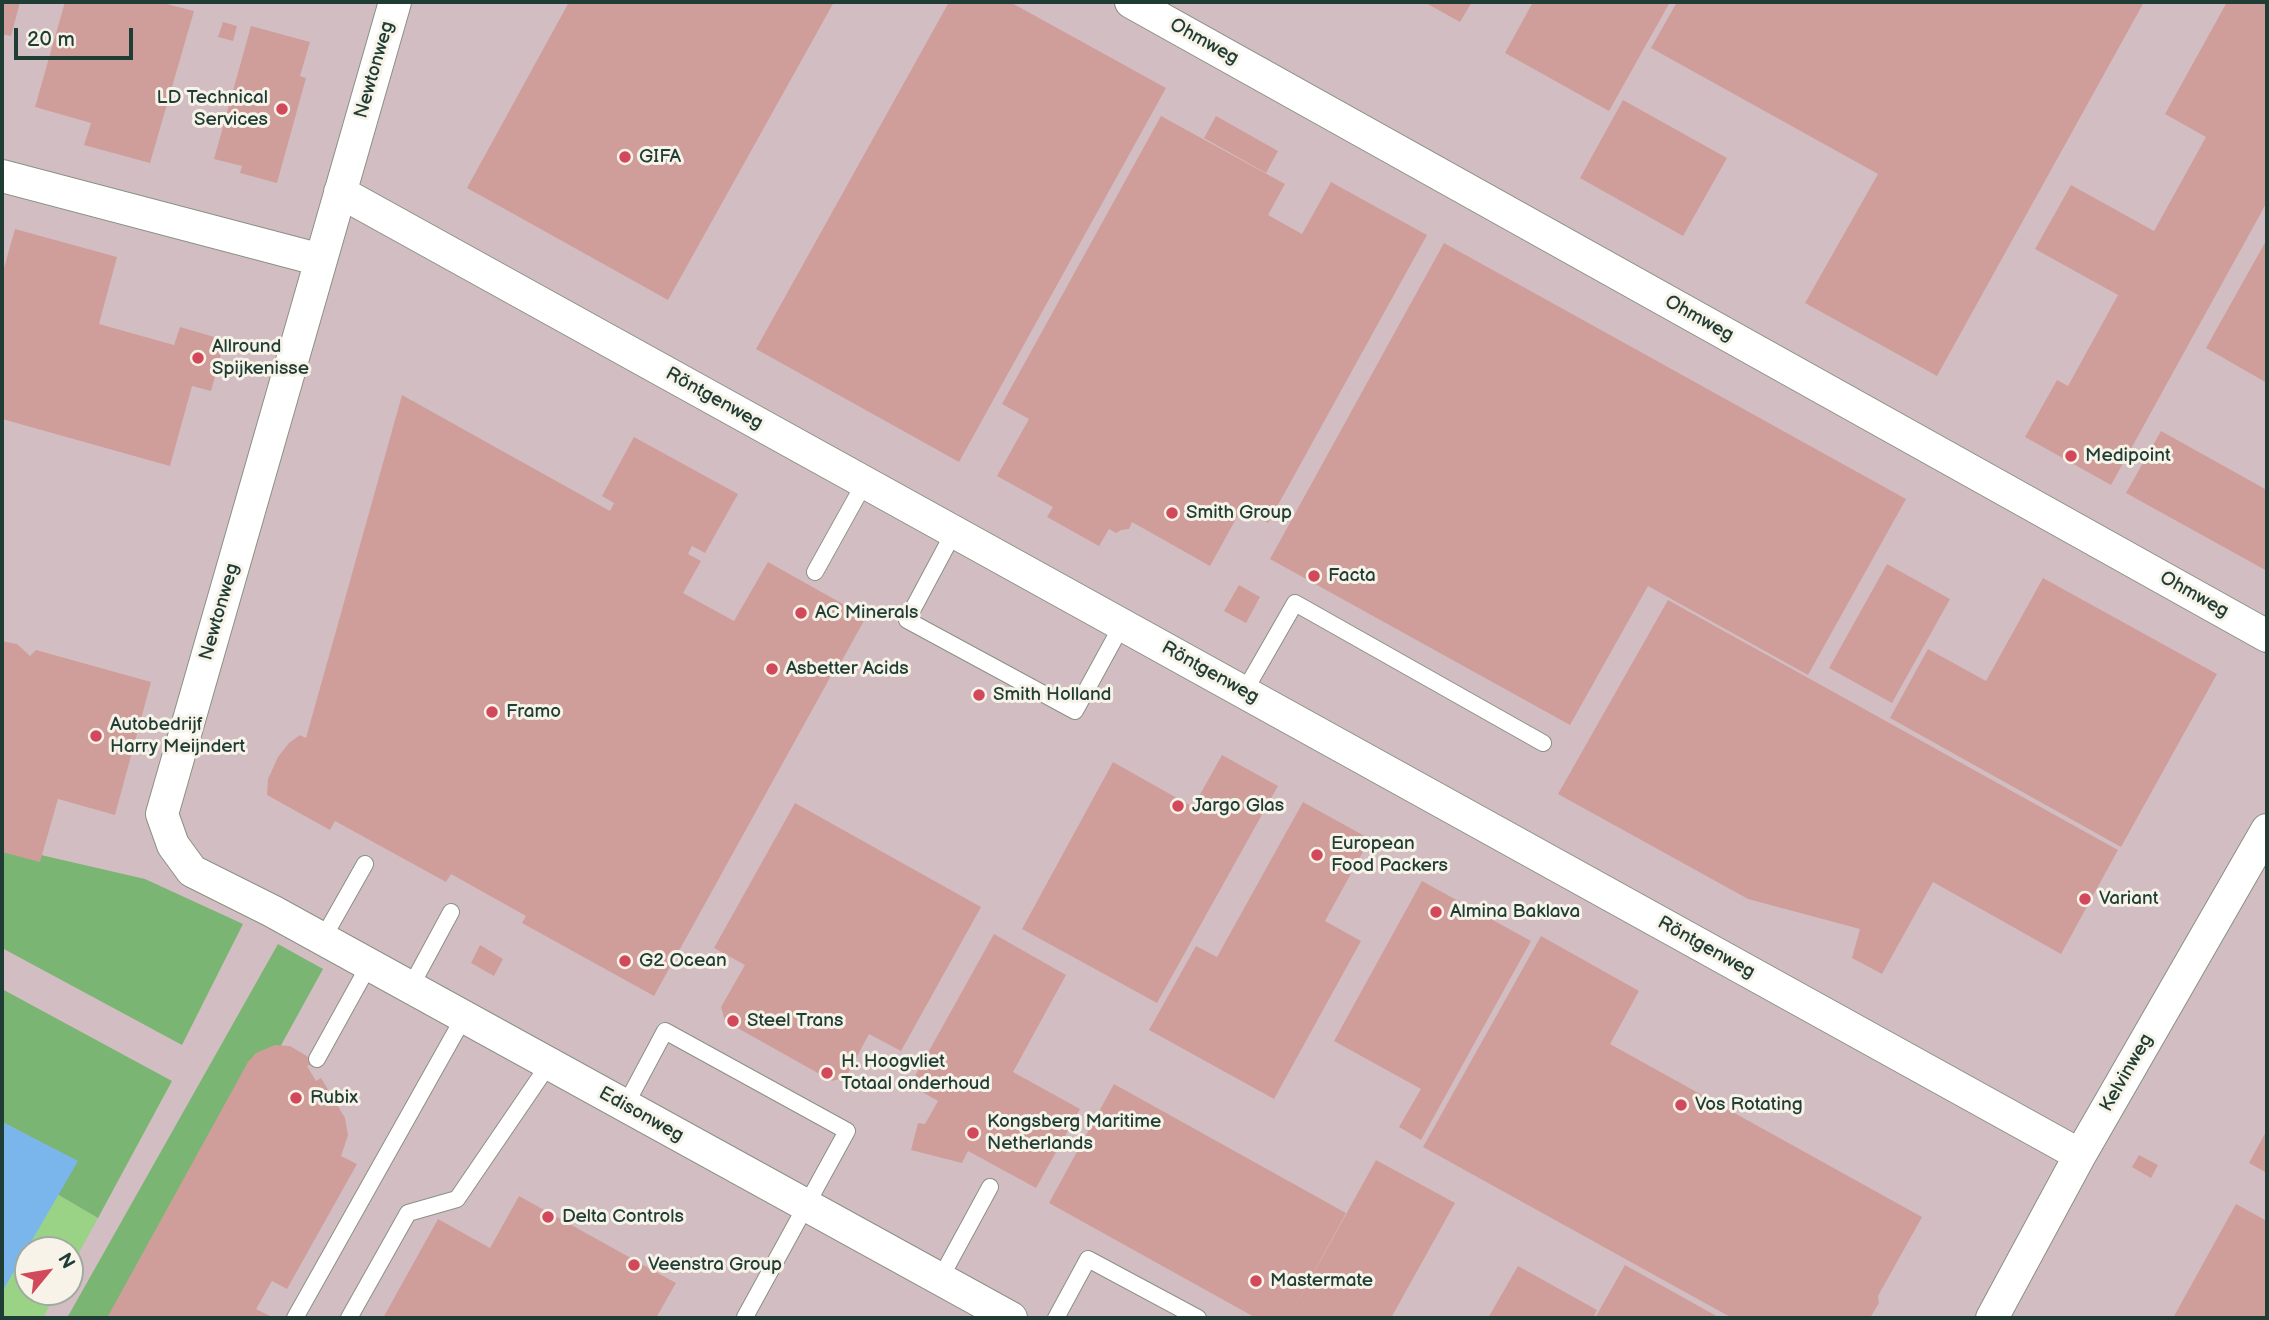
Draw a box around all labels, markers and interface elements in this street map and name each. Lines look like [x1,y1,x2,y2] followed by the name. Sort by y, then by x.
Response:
[18,14,136,58] scale bar
[1166,14,1242,70] street label: Ohmweg
[350,19,400,121] street label: Newtonweg
[27,27,75,52] text: 20 m
[157,87,268,131] place label: LD Technical Services
[274,101,290,117] marker: LD Technical Services
[639,146,681,168] place label: GIFA
[617,149,633,165] marker: GIFA
[1661,291,1737,347] street label: Ohmweg
[212,336,309,380] place label: Allround Spijkenisse
[190,350,206,366] marker: Allround Spijkenisse
[661,363,767,435] street label: Röntgenweg
[2085,445,2171,467] place label: Medipoint
[2063,448,2079,464] marker: Medipoint
[1186,502,1292,524] place label: Smith Group
[1164,505,1180,521] marker: Smith Group
[195,561,245,663] street label: Newtonweg
[1328,565,1376,587] place label: Facta
[2156,567,2232,623] street label: Ohmweg
[1306,568,1322,584] marker: Facta
[815,602,918,624] place label: AC Minerals
[793,605,809,621] marker: AC Minerals
[1157,637,1263,709] street label: Röntgenweg
[786,658,909,680] place label: Asbetter Acids
[764,661,780,677] marker: Asbetter Acids
[993,684,1112,706] place label: Smith Holland
[971,687,987,703] marker: Smith Holland
[506,701,561,723] place label: Framo
[484,704,500,720] marker: Framo
[110,714,245,758] place label: Autobedrijf Harry Meijndert
[88,728,104,744] marker: Autobedrijf Harry Meijndert
[1192,795,1284,817] place label: Jargo Glas
[1170,798,1186,814] marker: Jargo Glas
[1331,833,1448,877] place label: European Food Packers
[1309,847,1325,863] marker: European Food Packers
[2099,888,2159,910] place label: Variant
[2077,891,2093,907] marker: Variant
[1450,901,1580,923] place label: Almina Baklava
[1428,904,1444,920] marker: Almina Baklava
[1653,912,1759,984] street label: Röntgenweg
[639,950,727,972] place label: G2 Ocean
[617,953,633,969] marker: G2 Ocean
[747,1010,843,1032] place label: Steel Trans
[725,1013,741,1029] marker: Steel Trans
[2095,1030,2159,1116] street label: Kelvinweg
[841,1051,990,1095] place label: H. Hoogvliet Totaal onderhoud
[819,1065,835,1081] marker: H. Hoogvliet Totaal onderhoud
[595,1082,687,1148] street label: Edisonweg
[310,1087,358,1109] place label: Rubix
[288,1090,304,1106] marker: Rubix
[1695,1094,1803,1116] place label: Vos Rotating
[1673,1097,1689,1113] marker: Vos Rotating
[987,1111,1161,1155] place label: Kongsberg Maritime Netherlands
[965,1125,981,1141] marker: Kongsberg Maritime Netherlands
[562,1206,684,1228] place label: Delta Controls
[540,1209,556,1225] marker: Delta Controls
[14,1236,84,1306] north arrow
[52,1249,79,1273] text: N
[648,1254,782,1276] place label: Veenstra Group
[626,1257,642,1273] marker: Veenstra Group
[1270,1270,1373,1292] place label: Mastermate
[1248,1273,1264,1289] marker: Mastermate

